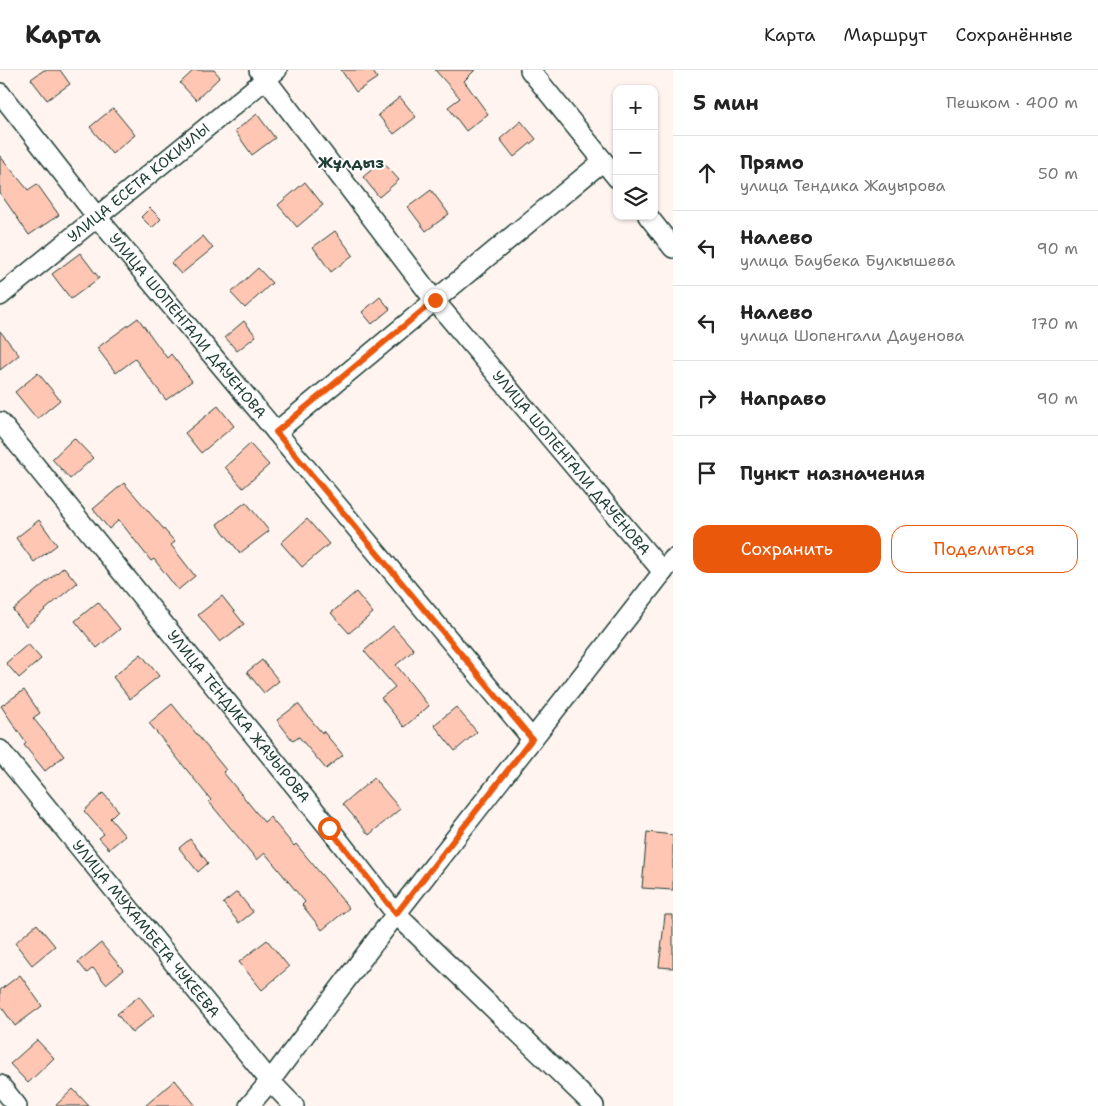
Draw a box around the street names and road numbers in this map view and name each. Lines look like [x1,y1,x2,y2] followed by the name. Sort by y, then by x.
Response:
[63,119,214,247] street label: УЛИЦА ЕСЕТА КОКИУЛЫ
[105,229,271,423] street label: УЛИЦА ШОПЕНГАЛИ ДАУЕНОВА
[488,366,655,560] street label: УЛИЦА ШОПЕНГАЛИ ДАУЕНОВА
[163,626,315,807] street label: УЛИЦА ТЕНДИКА ЖАУЫРОВА
[68,836,224,1022] street label: УЛИЦА МУХАМБЕТА ЧУКЕЕВА

